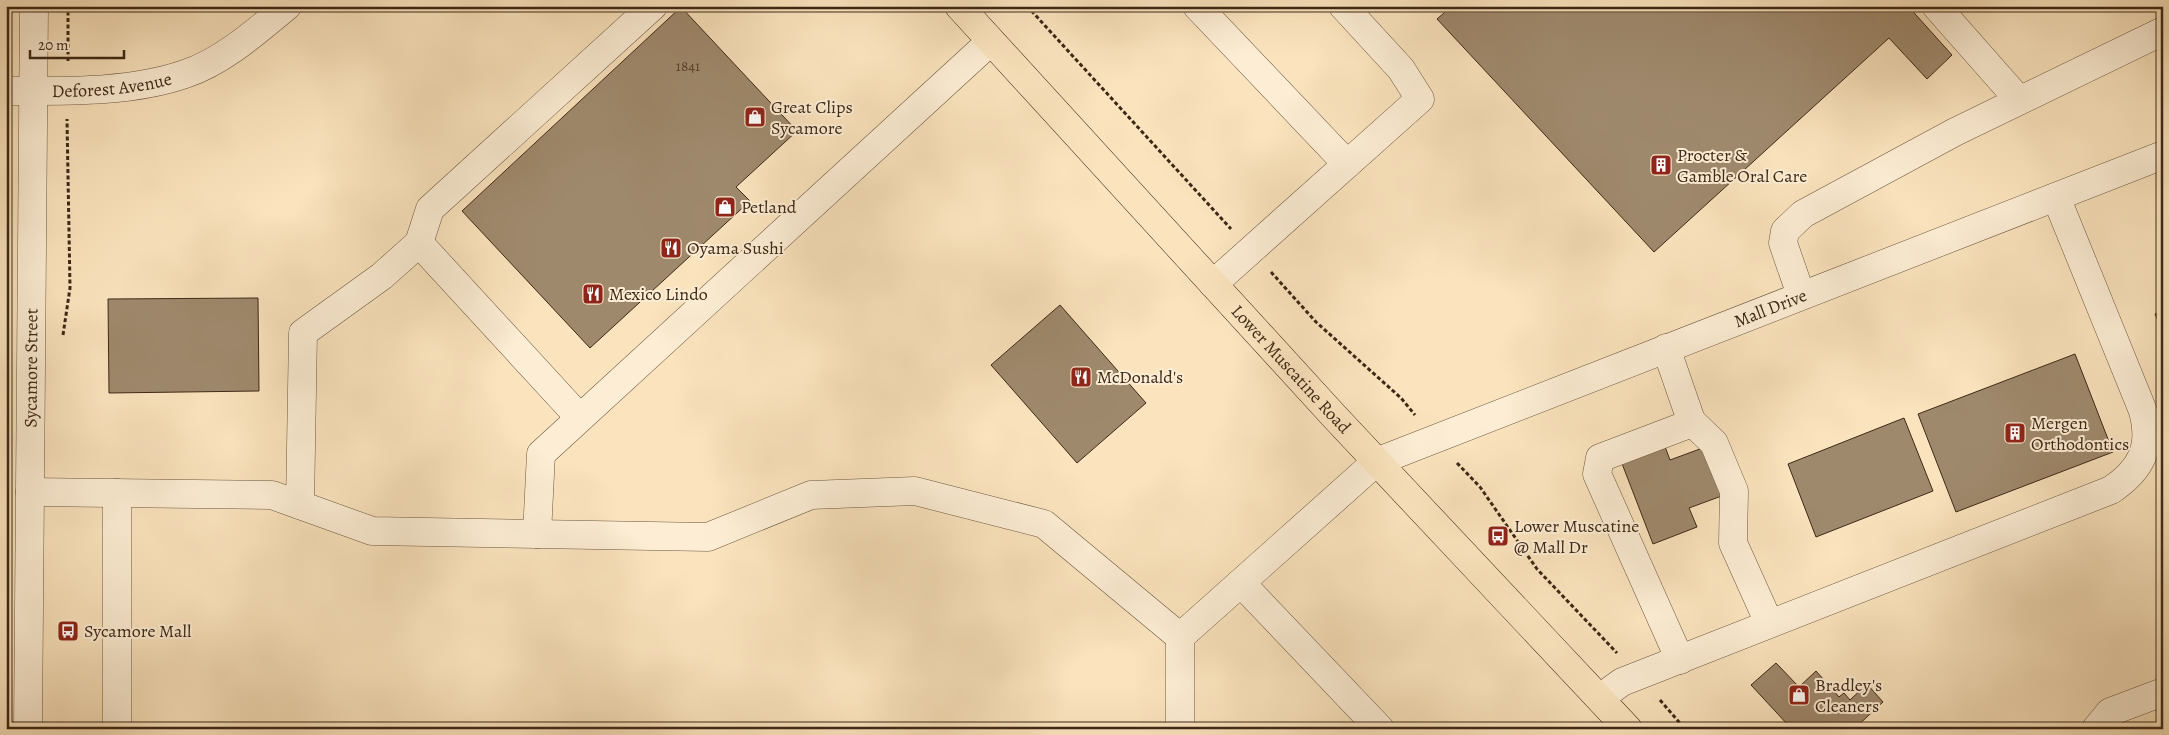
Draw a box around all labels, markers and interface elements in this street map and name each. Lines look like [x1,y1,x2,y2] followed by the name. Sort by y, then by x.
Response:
[30,28,124,60] scale bar
[38,35,69,55] text: 20 m
[676,56,700,76] house number: 1841
[52,67,174,103] street label: Deforest Avenue
[771,95,853,140] place label: Great Clips Sycamore
[743,105,767,129] shop icon: Great Clips Sycamore
[1677,143,1807,188] place label: Procter & Gamble Oral Care
[1649,153,1673,177] building icon: Procter & Gamble Oral Care
[713,195,737,219] shop icon: Petland
[741,195,797,219] place label: Petland
[659,236,683,260] restaurant icon: Oyama Sushi
[687,236,784,260] place label: Oyama Sushi
[581,282,605,306] restaurant icon: Mexico Lindo
[609,282,708,306] place label: Mexico Lindo
[1730,283,1810,333] street label: Mall Drive
[1226,300,1356,439] street label: Lower Muscatine Road
[19,308,43,428] street label: Sycamore Street
[1069,365,1093,389] restaurant icon: McDonald's
[1097,365,1183,389] place label: McDonald's
[2031,411,2129,456] place label: Mergen Orthodontics
[2003,421,2027,445] building icon: Mergen Orthodontics
[1514,514,1639,559] place label: Lower Muscatine @ Mall Dr
[1486,524,1510,548] bus stop icon: Lower Muscatine @ Mall Dr
[56,619,80,643] bus stop icon: Sycamore Mall
[84,619,192,643] place label: Sycamore Mall
[1815,673,1882,718] place label: Bradley's Cleaners
[1787,683,1811,707] shop icon: Bradley's Cleaners

